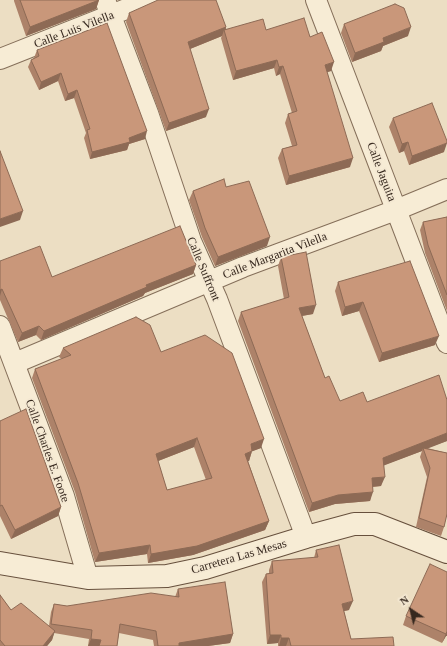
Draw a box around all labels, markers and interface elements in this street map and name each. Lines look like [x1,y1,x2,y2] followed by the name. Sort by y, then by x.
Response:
[32,8,116,52] street label: Calle Luis Vilella
[363,140,399,204] street label: Calle Jaguita
[221,230,329,282] street label: Calle Margarita Vilella
[183,235,223,303] street label: Calle Suffront
[22,397,72,505] street label: Calle Charles E. Foote
[190,536,288,578] street label: Carretera Las Mesas
[391,590,431,630] north arrow
[397,593,411,607] text: N

